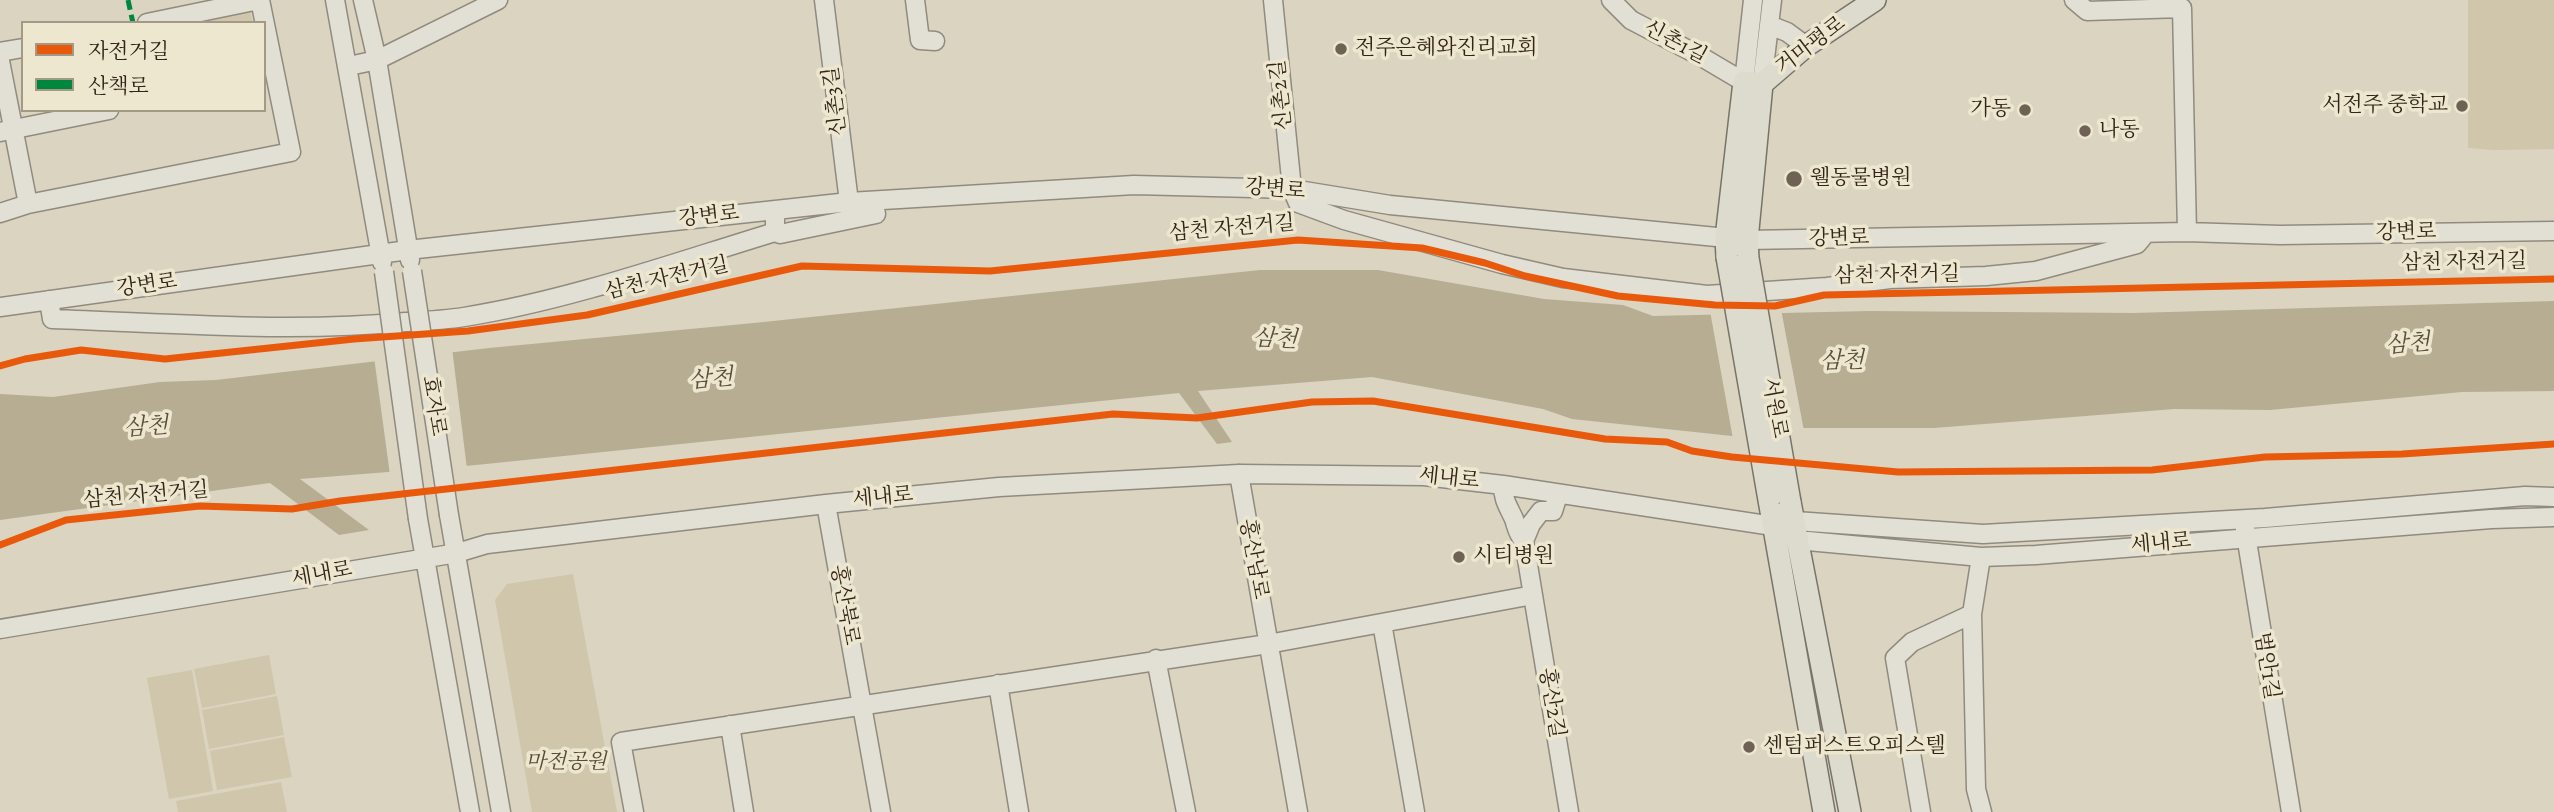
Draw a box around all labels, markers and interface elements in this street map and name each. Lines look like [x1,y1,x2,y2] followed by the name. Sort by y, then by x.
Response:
[1771,12,1851,80] street label: 거마평로
[1639,16,1711,70] street label: 신촌1길
[21,21,266,112] legend
[1355,36,1538,62] place label: 전주은혜와진리교회
[88,37,169,65] text: 자전거길
[1333,41,1349,57] marker: 전주은혜와진리교회
[1266,58,1298,132] street label: 신촌2길
[819,65,853,137] street label: 신촌3길
[88,72,149,100] text: 산책로
[2322,93,2448,119] place label: 서전주 중학교
[1970,97,2011,123] place label: 가동
[2454,98,2470,114] marker: 서전주 중학교
[2017,102,2033,118] marker: 가동
[2099,118,2140,144] place label: 나동
[2077,123,2093,139] marker: 나동
[1810,166,1911,192] place label: 웰동물병원
[1784,169,1804,189] marker: 웰동물병원
[1244,175,1306,205] street label: 강변로
[677,201,741,233] street label: 강변로
[1168,211,1296,247] street label: 삼천 자전거길
[2375,220,2437,246] street label: 강변로
[1808,226,1870,252] street label: 강변로
[2401,249,2527,277] street label: 삼천 자전거길
[603,253,731,305] street label: 삼천 자전거길
[1834,262,1960,290] street label: 삼천 자전거길
[115,269,179,303] street label: 강변로
[1252,325,1298,355] water label: 삼천
[2385,329,2431,361] water label: 삼천
[1820,348,1864,376] water label: 삼천
[688,364,734,396] water label: 삼천
[416,374,450,438] street label: 효자로
[1756,376,1792,440] street label: 서원로
[123,413,169,443] water label: 삼천
[1417,463,1481,495] street label: 세내로
[82,478,210,514] street label: 삼천 자전거길
[852,483,914,513] street label: 세내로
[1234,517,1272,601] street label: 홍산남로
[2130,529,2192,559] street label: 세내로
[1473,544,1554,570] place label: 시티병원
[1451,549,1467,565] marker: 시티병원
[290,557,354,593] street label: 세내로
[825,563,863,647] street label: 홍산북로
[2248,630,2284,702] street label: 범안1길
[1533,666,1569,740] street label: 홍산2길
[1763,734,1946,760] place label: 센텀퍼스트오피스텔
[1741,739,1757,755] marker: 센텀퍼스트오피스텔
[525,750,607,776] park label: 마전공원

